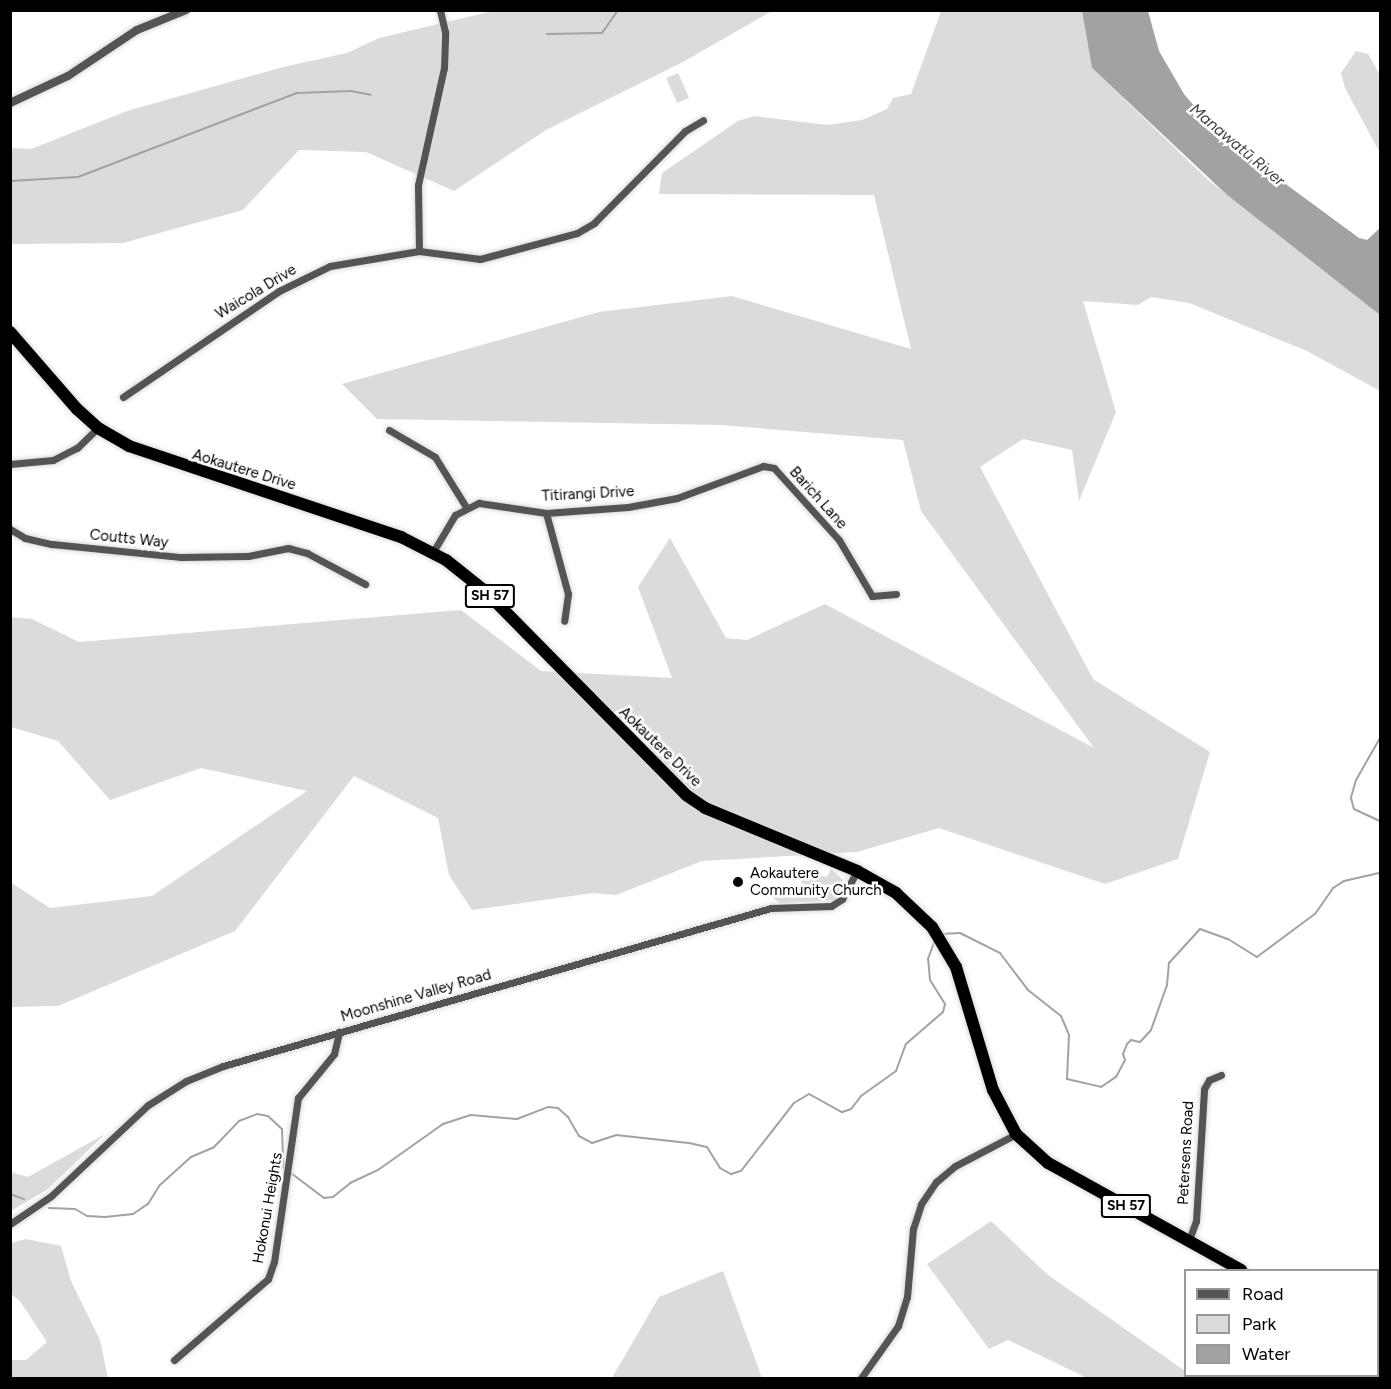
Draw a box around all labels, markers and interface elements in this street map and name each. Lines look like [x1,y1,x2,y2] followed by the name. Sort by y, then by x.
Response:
[1186,100,1288,190] water label: Manawatū River
[212,261,300,323] street label: Waicola Drive
[190,446,298,494] street label: Aokautere Drive
[785,463,851,533] street label: Barich Lane
[541,483,635,505] street label: Titirangi Drive
[89,526,169,552] street label: Coutts Way
[464,585,516,607] road number: SH 57
[615,703,705,791] street label: Aokautere Drive
[750,864,882,899] place label: Aokautere Community Church
[731,875,745,889] marker: Aokautere Community Church
[339,966,493,1026] street label: Moonshine Valley Road
[1174,1100,1198,1206] street label: Petersens Road
[249,1151,287,1265] street label: Hokonui Heights
[1100,1195,1152,1217] road number: SH 57
[1184,1269,1379,1377] legend
[1242,1283,1283,1305] text: Road
[1242,1313,1276,1335] text: Park
[1242,1343,1290,1365] text: Water

